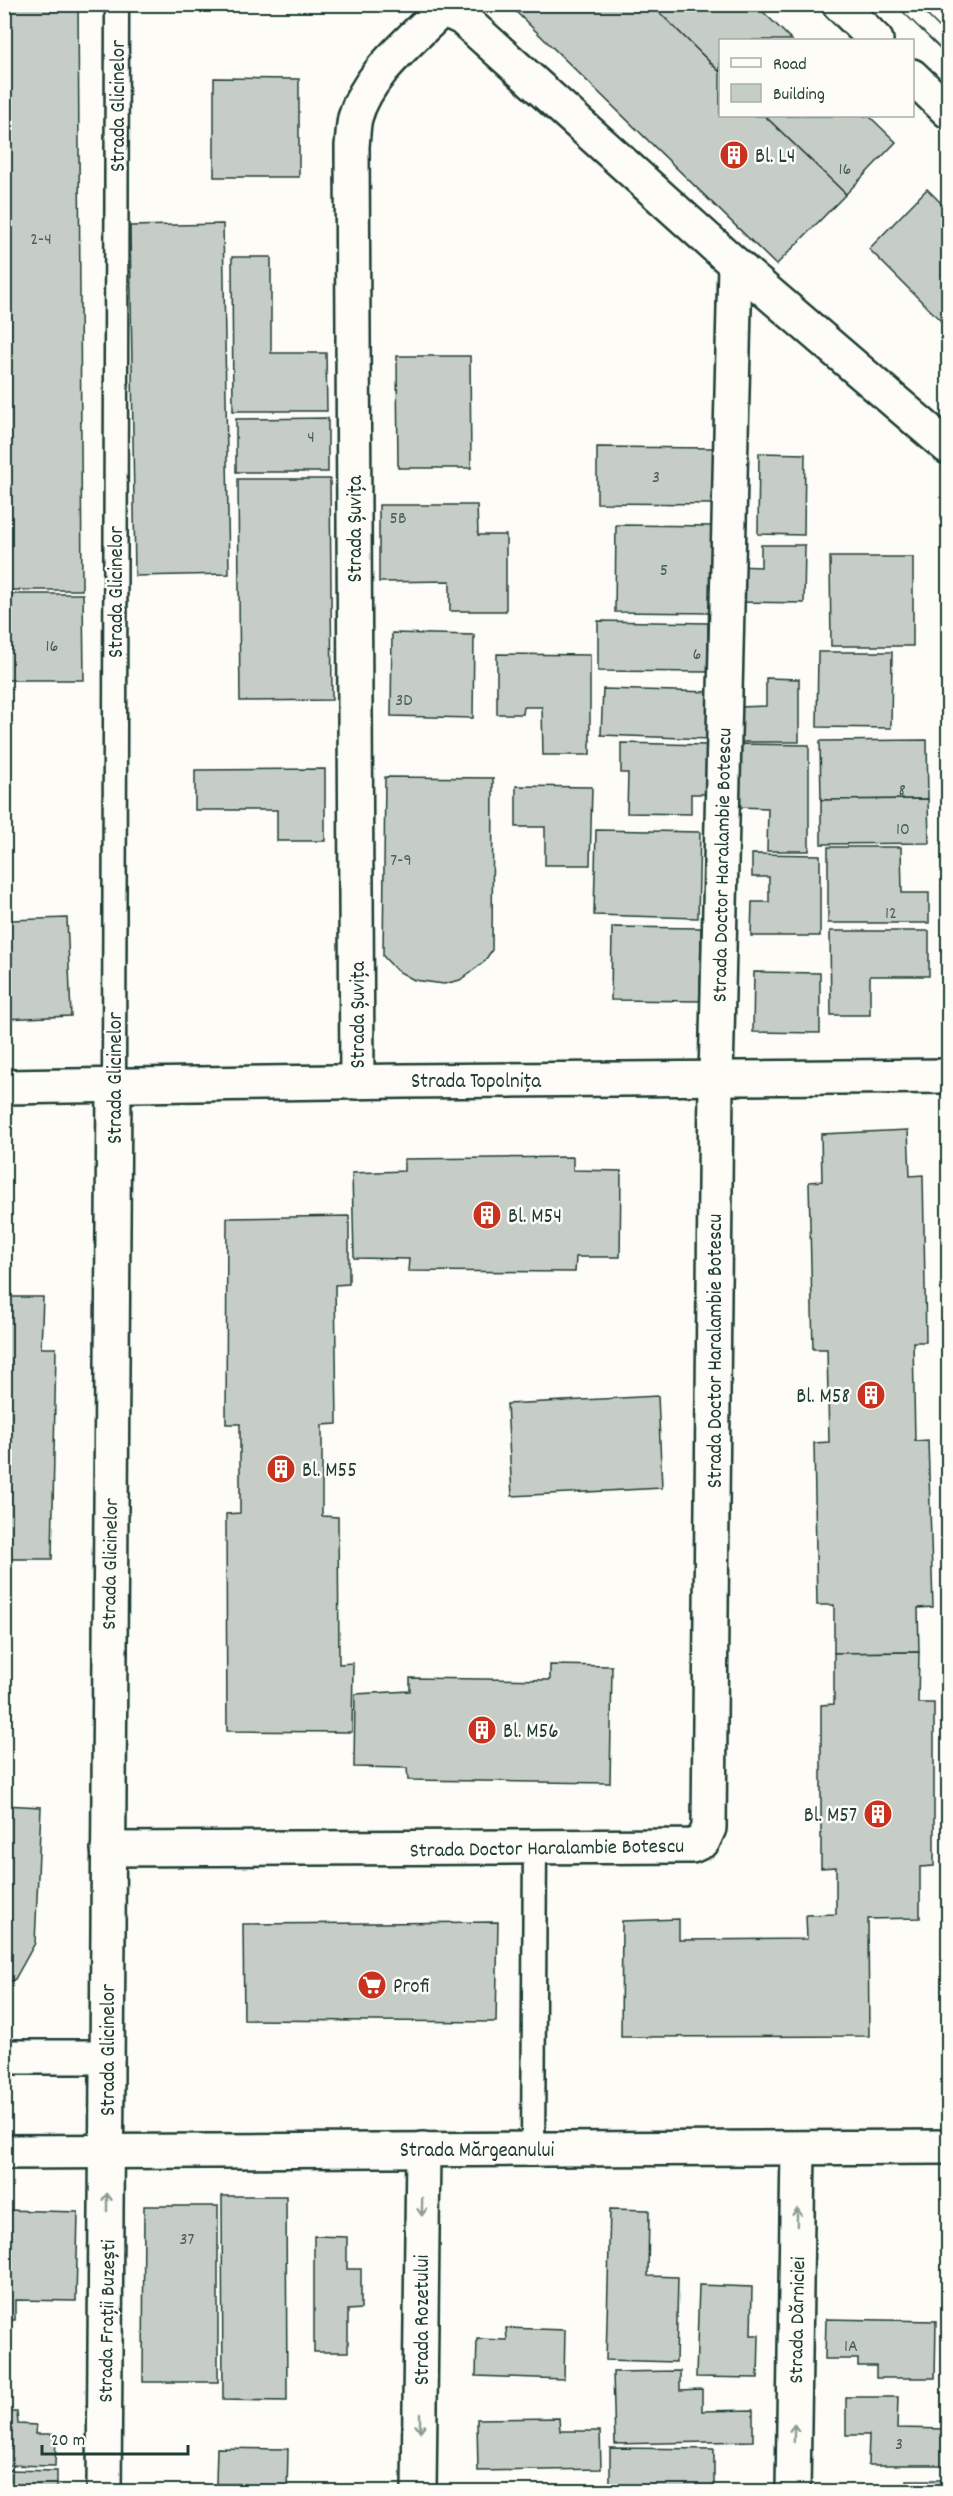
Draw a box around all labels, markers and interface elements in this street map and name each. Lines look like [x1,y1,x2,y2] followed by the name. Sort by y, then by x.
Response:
[719,39,914,117] legend
[105,40,135,172] street label: Strada Glicinelor
[773,53,807,78] text: Road
[773,83,825,108] text: Building
[718,139,750,171] building icon: Bl. L4
[755,143,796,173] place label: Bl. L4
[839,158,851,183] house number: 16
[30,228,52,253] house number: 2-4
[307,426,315,451] house number: 4
[652,466,660,491] house number: 3
[342,474,372,583] street label: Strada Șuvița
[390,507,406,532] house number: 5B
[103,526,133,658] street label: Strada Glicinelor
[660,559,668,584] house number: 5
[46,635,58,660] house number: 16
[693,643,701,668] house number: 6
[395,689,413,714] house number: 3D
[707,728,741,1003] street label: Strada Doctor Haralambie Botescu
[898,779,906,804] house number: 8
[896,818,910,843] house number: 10
[390,849,412,874] house number: 7-9
[885,902,897,927] house number: 12
[345,960,375,1069] street label: Strada Șuvița
[102,1012,132,1144] street label: Strada Glicinelor
[411,1068,542,1098] street label: Strada Topolnița
[471,1199,503,1231] building icon: Bl. M54
[508,1203,562,1233] place label: Bl. M54
[702,1214,732,1488] street label: Strada Doctor Haralambie Botescu
[855,1379,887,1411] building icon: Bl. M58
[796,1383,850,1413] place label: Bl. M58
[265,1453,297,1485] building icon: Bl. M55
[302,1457,357,1487] place label: Bl. M55
[96,1498,128,1630] street label: Strada Glicinelor
[466,1714,498,1746] building icon: Bl. M56
[503,1718,559,1748] place label: Bl. M56
[862,1798,894,1830] building icon: Bl. M57
[804,1802,857,1832] place label: Bl. M57
[410,1833,685,1867] street label: Strada Doctor Haralambie Botescu
[356,1969,388,2001] supermarket icon: Profi
[393,1973,430,2003] place label: Profi
[95,1984,125,2116] street label: Strada Glicinelor
[400,2137,554,2167] street label: Strada Mărgeanului
[101,2193,113,2213] one-way arrow
[416,2197,427,2217] one-way arrow
[791,2208,803,2228] one-way arrow
[180,2228,195,2253] house number: 37
[93,2239,125,2403] street label: Strada Frații Buzești
[409,2255,439,2385] street label: Strada Rozetului
[783,2256,815,2384] street label: Strada Dărniciei
[844,2335,858,2360] house number: 1A
[414,2413,426,2433] one-way arrow
[42,2418,188,2456] scale bar
[788,2424,800,2444] one-way arrow
[51,2429,85,2454] text: 20 m
[895,2433,903,2458] house number: 3

